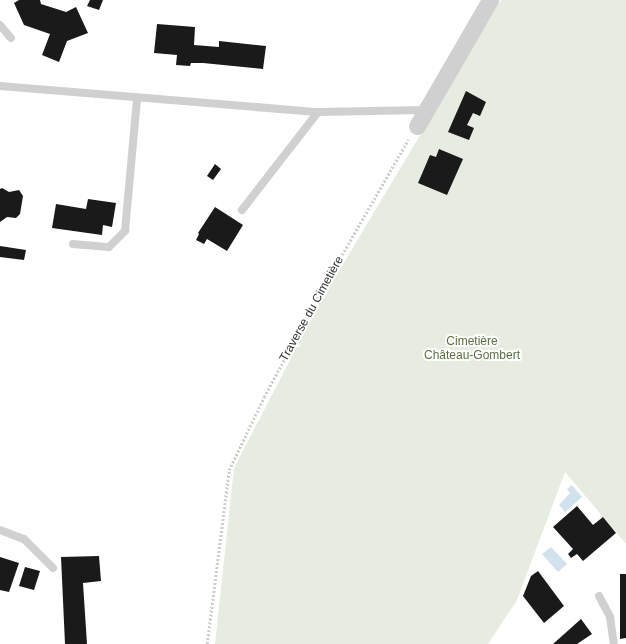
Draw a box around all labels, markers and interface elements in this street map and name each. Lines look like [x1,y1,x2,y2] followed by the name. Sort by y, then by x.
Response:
[277,254,347,364] street label: Traverse du Cimetière
[424,335,520,363] park label: Cimetière Château-Gombert

